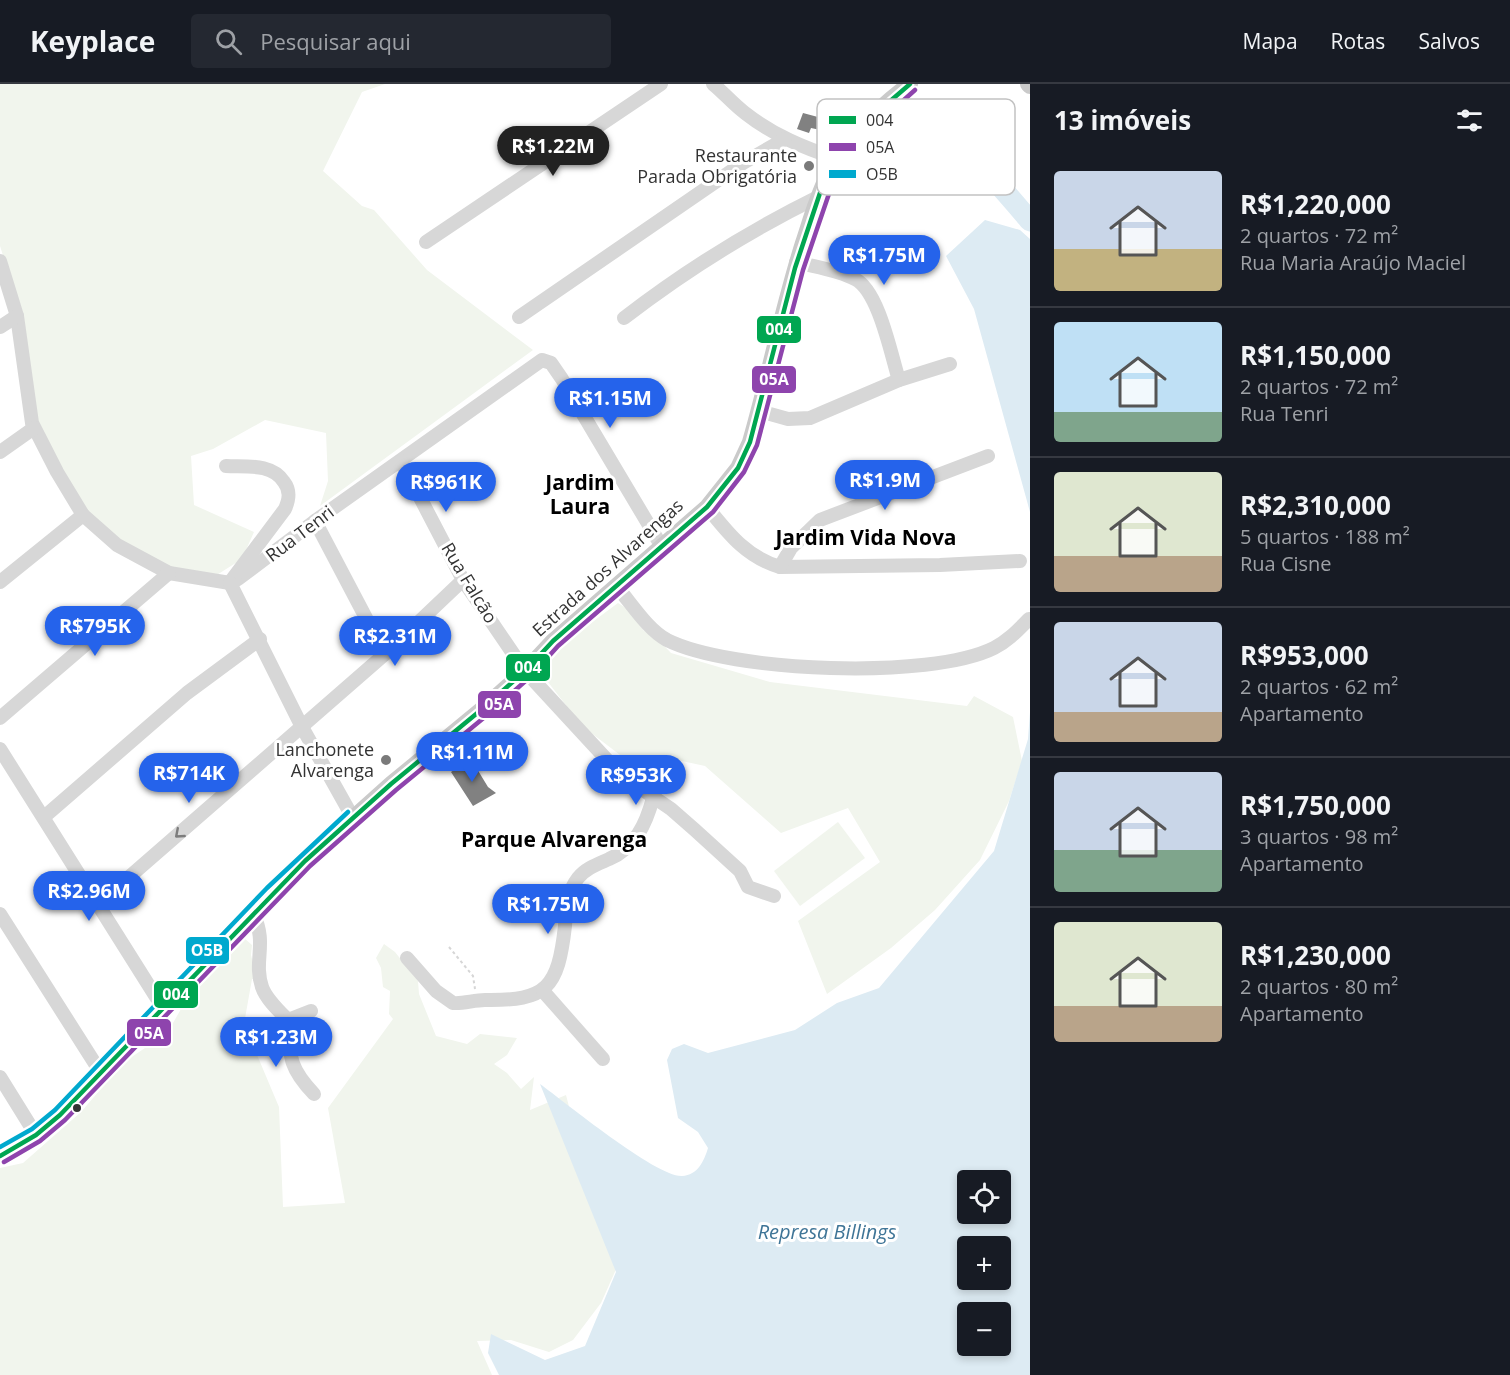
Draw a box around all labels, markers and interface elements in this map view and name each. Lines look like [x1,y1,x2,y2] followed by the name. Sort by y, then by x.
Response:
[191,14,611,68] search box
[30,22,155,60] text: Keyplace
[212,25,245,58] icon: search
[260,26,411,56] text: Pesquisar aqui
[1243,27,1298,55] text: Mapa
[1331,27,1385,55] text: Rotas
[1418,27,1480,55] text: Salvos
[817,99,1015,195] legend
[1054,102,1191,138] text: 13 imóveis
[1453,104,1486,137] icon: filters
[866,109,893,131] text: 004
[498,126,608,177] pin: R$1.22M
[511,132,595,159] text: R$1.22M
[866,136,895,158] text: 05A
[637,143,797,188] place label: Restaurante Parada Obrigatória
[802,159,816,173] marker: Restaurante Parada Obrigatória
[866,163,898,185] text: O5B
[1240,186,1391,222] text: R$1,220,000
[1102,195,1174,267] icon: home
[1240,222,1398,249] text: 2 quartos · 72 m²
[829,235,939,286] pin: R$1.75M
[842,241,926,268] text: R$1.75M
[1240,249,1466,276] text: Rua Maria Araújo Maciel
[756,315,802,344] line badge: 004
[765,318,793,340] text: 004
[1240,337,1391,373] text: R$1,150,000
[1102,346,1174,418] icon: home
[751,365,797,394] line badge: 05A
[759,368,790,390] text: 05A
[1240,373,1398,400] text: 2 quartos · 72 m²
[555,378,665,429] pin: R$1.15M
[568,384,652,411] text: R$1.15M
[1240,400,1329,427] text: Rua Tenri
[836,460,934,511] pin: R$1.9M
[397,462,495,513] pin: R$961K
[849,466,921,493] text: R$1.9M
[410,468,482,495] text: R$961K
[543,468,615,520] district label: Jardim Laura
[1240,487,1391,523] text: R$2,310,000
[527,493,688,641] street label: Estrada dos Alvarengas
[1102,496,1174,568] icon: home
[260,500,338,567] street label: Rua Tenri
[773,523,957,551] district label: Jardim Vida Nova
[1240,523,1410,550] text: 5 quartos · 188 m²
[436,538,503,627] street label: Rua Falcão
[1240,550,1332,577] text: Rua Cisne
[46,606,144,657] pin: R$795K
[59,612,131,639] text: R$795K
[340,616,450,667] pin: R$2.31M
[353,622,437,649] text: R$2.31M
[1240,637,1369,673] text: R$953,000
[1102,646,1174,718] icon: home
[505,653,551,682] line badge: 004
[514,656,542,678] text: 004
[1240,673,1398,700] text: 2 quartos · 62 m²
[477,690,522,719] line badge: 05A
[484,693,515,715] text: 05A
[1240,700,1364,727] text: Apartamento
[417,732,527,783] pin: R$1.11M
[275,737,374,782] place label: Lanchonete Alvarenga
[430,738,514,765] text: R$1.11M
[140,753,238,804] pin: R$714K
[379,753,393,767] marker: Lanchonete Alvarenga
[587,755,685,806] pin: R$953K
[153,759,225,786] text: R$714K
[600,761,672,788] text: R$953K
[1240,787,1391,823] text: R$1,750,000
[1102,796,1174,868] icon: home
[1240,823,1398,850] text: 3 quartos · 98 m²
[461,825,647,853] district label: Parque Alvarenga
[175,827,185,838] one-way arrow
[1240,850,1364,877] text: Apartamento
[34,871,144,922] pin: R$2.96M
[47,877,131,904] text: R$2.96M
[493,884,603,935] pin: R$1.75M
[506,890,590,917] text: R$1.75M
[185,936,230,965] line badge: O5B
[1240,937,1391,973] text: R$1,230,000
[191,939,223,961] text: O5B
[1102,946,1174,1018] icon: home
[1240,973,1398,1000] text: 2 quartos · 80 m²
[153,980,199,1009] line badge: 004
[162,983,190,1005] text: 004
[1240,1000,1364,1027] text: Apartamento
[221,1017,331,1068] pin: R$1.23M
[126,1018,172,1047] line badge: 05A
[134,1022,165,1044] text: 05A
[234,1023,318,1050] text: R$1.23M
[71,1102,83,1114] unlabelled marker
[957,1170,1011,1356] map controls
[957,1170,1011,1224] button: locate
[758,1218,897,1245] water label: Represa Billings
[957,1236,1011,1290] button: +
[957,1302,1011,1356] button: −

